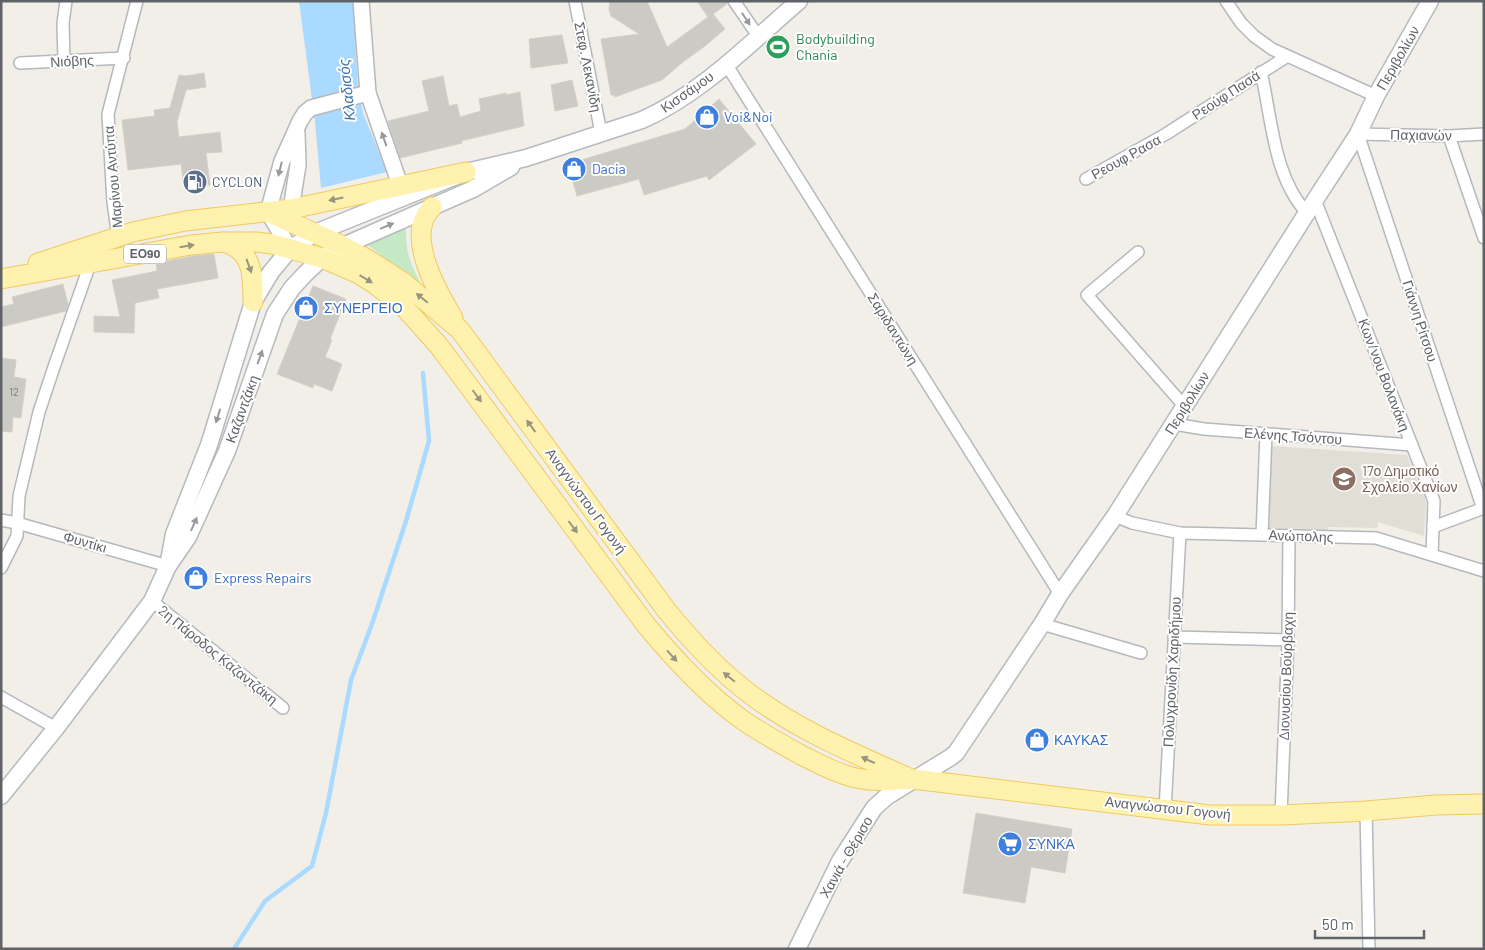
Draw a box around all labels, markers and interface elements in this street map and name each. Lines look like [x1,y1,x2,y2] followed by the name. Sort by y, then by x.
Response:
[741,12,751,25] one-way arrow
[571,20,606,114] street label: Στεφ. Λεκανίδη
[1372,23,1423,93] street label: Περιβολίων
[796,30,875,63] place label: Bodybuilding Chania
[765,34,791,60] sports icon: Bodybuilding Chania
[50,51,94,70] street label: Νιόβης
[334,58,358,122] water label: Κλαδισός
[1188,66,1263,123] street label: Ρεούφ Πασά
[657,67,717,116] street label: Κισσάμου
[694,104,720,130] shop icon: Voi&Noi
[724,108,773,125] place label: Voi&Noi
[100,125,125,229] street label: Μαρίνου Αντύπα
[1390,125,1452,144] street label: Παχιανών
[1088,130,1164,183] street label: Ρεουφ Ρασα
[380,131,388,146] one-way arrow
[561,156,587,182] shop icon: Dacia
[592,160,626,177] place label: Dacia
[276,162,284,177] one-way arrow
[182,169,208,195] fuel station icon: CYCLON
[212,173,263,190] place label: CYCLON
[328,195,343,203] one-way arrow
[380,222,394,230] one-way arrow
[179,242,195,250] one-way arrow
[124,244,166,264] road number: ΕΟ90
[246,258,253,273] one-way arrow
[359,275,372,284] one-way arrow
[1399,278,1442,364] street label: Γιάννη Ρίτσου
[865,290,922,368] street label: Σαριδαντώνη
[416,293,429,304] one-way arrow
[293,295,319,321] shop icon: ΣΥΝΕΡΓΕΙΟ
[324,299,403,316] place label: ΣΥΝΕΡΓΕΙΟ
[1355,316,1414,434] street label: Κων/νου Βολανάκη
[256,349,264,364] one-way arrow
[1161,368,1213,437] street label: Περιβολίων
[221,373,262,445] street label: Καζαντζάκη
[9,385,19,398] house number: 12
[471,389,482,402] one-way arrow
[214,409,222,424] one-way arrow
[526,419,536,433] one-way arrow
[1243,424,1343,447] street label: Ελένης Τσόντου
[542,445,630,557] street label: Αναγνώστου Γογονή
[1362,462,1458,495] place label: 17ο Δημοτικό Σχολείο Χανίων
[1331,466,1357,492] school or university icon: 17ο Δημοτικό Σχολείο Χανίων
[190,517,198,531] one-way arrow
[568,520,579,533] one-way arrow
[1268,526,1334,545] street label: Ανώπολης
[61,527,109,556] street label: Φυντίκι
[183,565,209,591] shop icon: Express Repairs
[214,569,312,586] place label: Express Repairs
[1159,596,1184,748] street label: Πολυχρονίδη Χαριδήμου
[155,601,281,708] street label: 2η Πάροδος Καζαντζάκη
[1275,611,1296,740] street label: Διονυσίου Βούρβαχη
[666,649,678,661] one-way arrow
[723,671,736,682] one-way arrow
[1024,727,1050,753] shop icon: ΚΑΥΚΑΣ
[1054,731,1109,748] place label: ΚΑΥΚΑΣ
[861,755,875,763] one-way arrow
[1104,792,1232,823] street label: Αναγνώστου Γογονή
[815,813,876,901] street label: Χανιά - Θέρισο
[997,831,1023,857] supermarket icon: ΣΥΝΚΑ
[1028,835,1075,852] place label: ΣΥΝΚΑ
[1315,908,1424,940] scale bar
[1322,915,1354,933] text: 50 m

